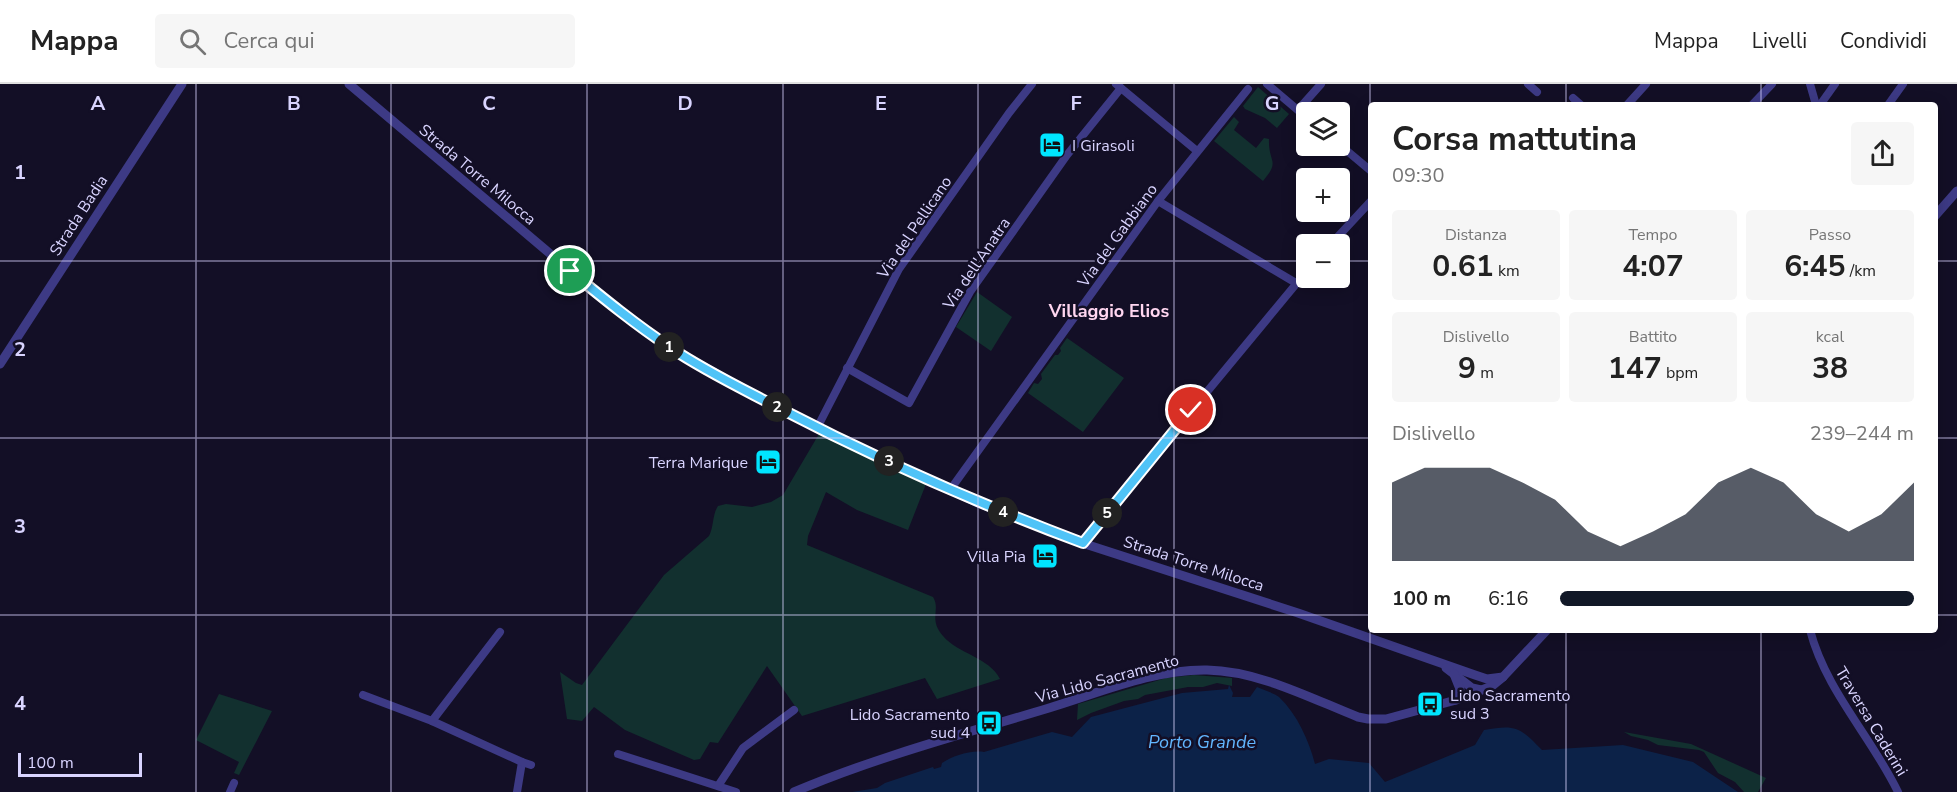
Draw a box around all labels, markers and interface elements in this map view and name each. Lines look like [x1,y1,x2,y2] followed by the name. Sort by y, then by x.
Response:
[155,14,575,68] search box
[30,22,119,60] text: Mappa
[176,25,209,58] icon: search
[224,26,315,56] text: Cerca qui
[1654,27,1719,55] text: Mappa
[1752,27,1807,55] text: Livelli
[1840,27,1927,55] text: Condividi
[91,90,106,117] text: A
[287,90,301,117] text: B
[482,90,496,117] text: C
[677,90,693,117] text: D
[875,90,887,117] text: E
[1070,90,1082,117] text: F
[1265,90,1279,117] text: G
[1296,102,1350,288] map controls
[1296,102,1350,156] button: layers
[1392,117,1637,162] text: Corsa mattutina
[414,119,541,230] street label: Strada Torre Milocca
[1851,122,1914,185] button: share
[1037,130,1067,160] hotel icon: I Girasoli
[1072,135,1135,157] place label: I Girasoli
[14,159,26,186] text: 1
[1392,162,1445,189] text: 09:30
[1296,168,1350,222] button: +
[44,171,113,260] street label: Strada Badia
[872,172,957,284] street label: Via del Pellicano
[1072,179,1163,293] street label: Via del Gabbiano
[937,213,1016,315] street label: Via dell'Anatra
[1445,224,1507,246] text: Distanza
[1629,224,1677,246] text: Tempo
[1809,224,1851,246] text: Passo
[1296,234,1350,288] button: −
[544,245,595,296] pin
[1432,246,1494,287] text: 0.61
[1622,246,1684,287] text: 4:07
[1784,246,1846,287] text: 6:45
[553,254,586,287] icon: arrive
[1494,260,1520,282] text: km
[1846,260,1876,282] text: /km
[1048,299,1169,323] district label: Villaggio Elios
[1443,326,1509,348] text: Dislivello
[1629,326,1677,348] text: Battito
[1816,326,1844,348] text: kcal
[654,332,684,362] pin: 1
[14,336,26,363] text: 2
[664,336,674,358] text: 1
[1458,348,1476,389] text: 9
[1608,348,1662,389] text: 147
[1812,348,1848,389] text: 38
[1476,362,1494,384] text: m
[1662,362,1698,384] text: bpm
[1165,384,1216,435] pin
[762,392,792,422] pin: 2
[1174,393,1207,426] icon: check
[772,396,782,418] text: 2
[1392,420,1475,447] text: Dislivello
[1810,420,1914,447] text: 239–244 m
[874,446,904,476] pin: 3
[753,447,783,477] hotel icon: Terra Marique
[884,450,894,472] text: 3
[649,452,748,474] place label: Terra Marique
[988,497,1018,527] pin: 4
[1092,498,1122,528] pin: 5
[998,501,1008,523] text: 4
[1102,502,1112,524] text: 5
[14,513,26,540] text: 3
[1121,531,1267,597] street label: Strada Torre Milocca
[1030,541,1060,571] hotel icon: Villa Pia
[966,546,1026,568] place label: Villa Pia
[1392,585,1451,612] text: 100 m
[1488,585,1529,612] text: 6:16
[1032,649,1182,709] street label: Via Lido Sacramento
[1830,663,1913,780] street label: Traversa Caderini
[1450,685,1570,725] place label: Lido Sacramento sud 3
[1415,689,1445,719] bus stop icon: Lido Sacramento sud 3
[14,690,26,717] text: 4
[850,704,970,744] place label: Lido Sacramento sud 4
[974,708,1004,738] bus stop icon: Lido Sacramento sud 4
[1148,730,1256,754] water label: Porto Grande
[18,750,142,778] scale bar
[27,752,74,774] text: 100 m

